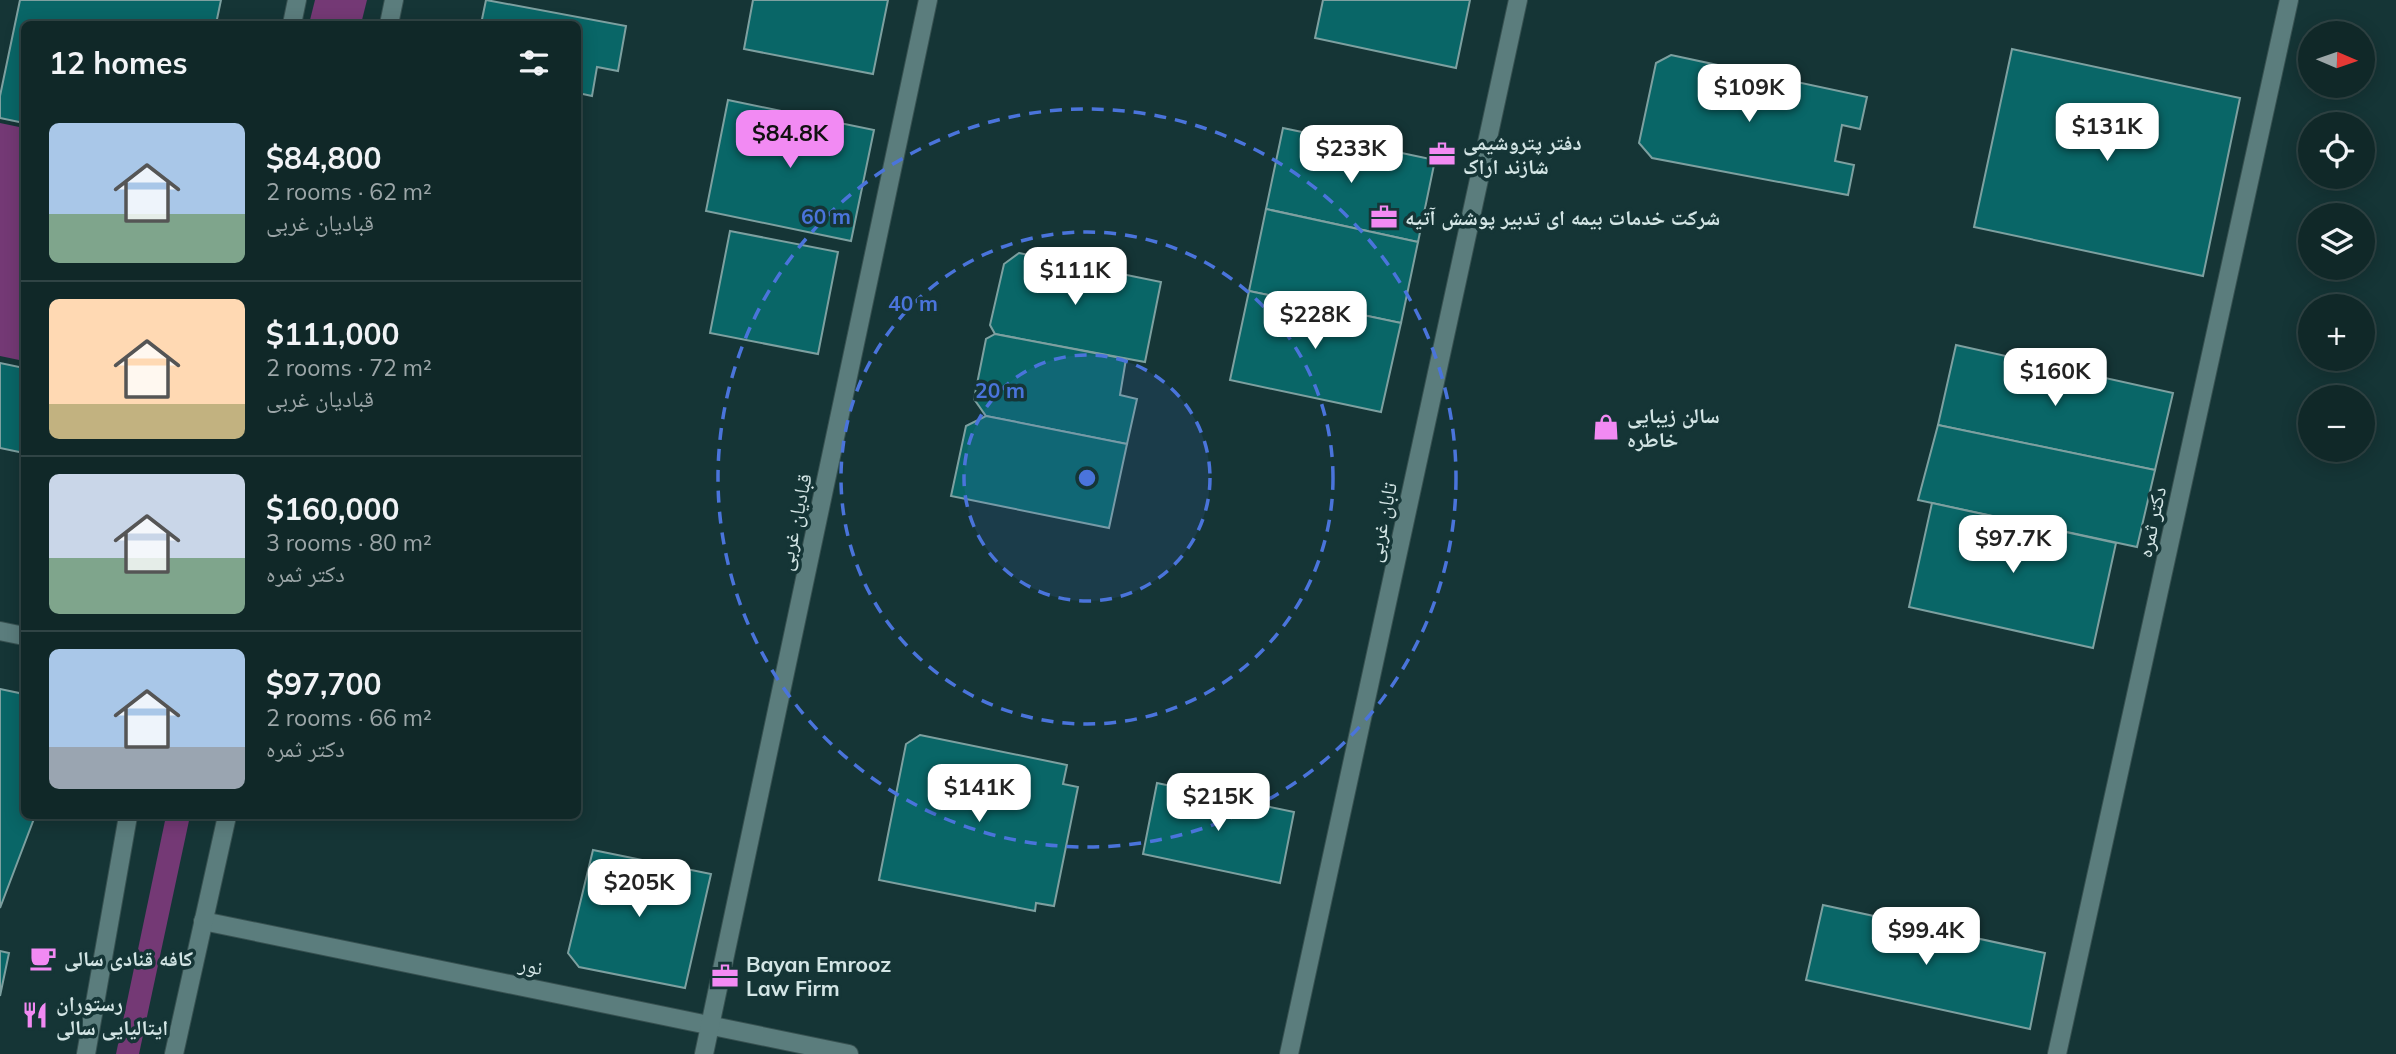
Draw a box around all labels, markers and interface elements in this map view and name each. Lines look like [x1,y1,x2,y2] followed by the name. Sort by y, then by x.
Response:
[2298,21,2375,98] north arrow
[2298,21,2375,462] map controls
[49,44,188,82] text: 12 homes
[515,44,553,82] icon: filters
[1700,64,1798,124] pin: $109K
[1714,72,1784,101] text: $109K
[2058,104,2156,163] pin: $131K
[733,110,847,170] pin: $84.8K
[2072,111,2142,140] text: $131K
[2298,112,2375,189] button: locate
[752,118,828,147] text: $84.8K
[1302,125,1400,185] pin: $233K
[1463,129,1582,179] place label: دفتر پتروشیمی شازند اراک
[1316,133,1386,162] text: $233K
[266,139,381,177] text: $84,800
[1427,139,1457,169] office icon: دفتر پتروشیمی شازند اراک
[105,151,189,235] icon: home
[266,177,432,206] text: 2 rooms · 62 m²
[1369,202,1399,232] office icon: شرکت خدمات بیمه ای تدبیر پوشش آتیه
[801,203,851,229] text: 60 m
[2298,203,2375,280] button: layers
[1405,204,1720,231] place label: شرکت خدمات بیمه ای تدبیر پوشش آتیه
[266,208,374,237] text: قبادیان غربی
[1026,247,1124,307] pin: $111K
[1040,255,1110,284] text: $111K
[888,290,938,316] text: 40 m
[1266,292,1364,351] pin: $228K
[2298,294,2375,371] button: +
[1280,299,1350,328] text: $228K
[266,315,399,353] text: $111,000
[105,327,189,411] icon: home
[2006,348,2104,408] pin: $160K
[266,353,432,382] text: 2 rooms · 72 m²
[2020,356,2090,385] text: $160K
[975,377,1025,403] text: 20 m
[266,384,374,413] text: قبادیان غربی
[2298,385,2375,462] button: −
[1627,402,1720,452] place label: سالن زیبایی خاطره
[1591,412,1621,442] shop icon: سالن زیبایی خاطره
[1075,466,1099,490] centre of rings
[771,471,818,573] street label: قبادیان غربی
[1360,480,1403,564] street label: تابان غربی
[2131,484,2171,560] street label: دکتر ثمره
[266,490,399,528] text: $160,000
[105,502,189,586] icon: home
[1956,516,2070,575] pin: $97.7K
[1975,523,2051,552] text: $97.7K
[266,528,432,557] text: 3 rooms · 80 m²
[266,559,345,588] text: دکتر ثمره
[266,665,381,703] text: $97,700
[105,677,189,761] icon: home
[266,703,432,732] text: 2 rooms · 66 m²
[266,734,345,763] text: دکتر ثمره
[930,764,1028,824] pin: $141K
[944,772,1014,801] text: $141K
[1169,774,1267,833] pin: $215K
[1183,781,1253,810] text: $215K
[590,860,688,919] pin: $205K
[604,867,674,896] text: $205K
[1869,908,1983,967] pin: $99.4K
[1888,915,1964,944] text: $99.4K
[28,943,58,973] cafe icon: کافه قنادی سالی
[64,945,193,972] place label: کافه قنادی سالی
[516,950,545,980] street label: نور
[746,951,891,1001] place label: Bayan Emrooz Law Firm
[710,961,740,991] office icon: Bayan Emrooz Law Firm
[56,990,168,1041] place label: رستوران ایتالیایی سالی
[20,1000,50,1030] restaurant icon: رستوران ایتالیایی سالی

